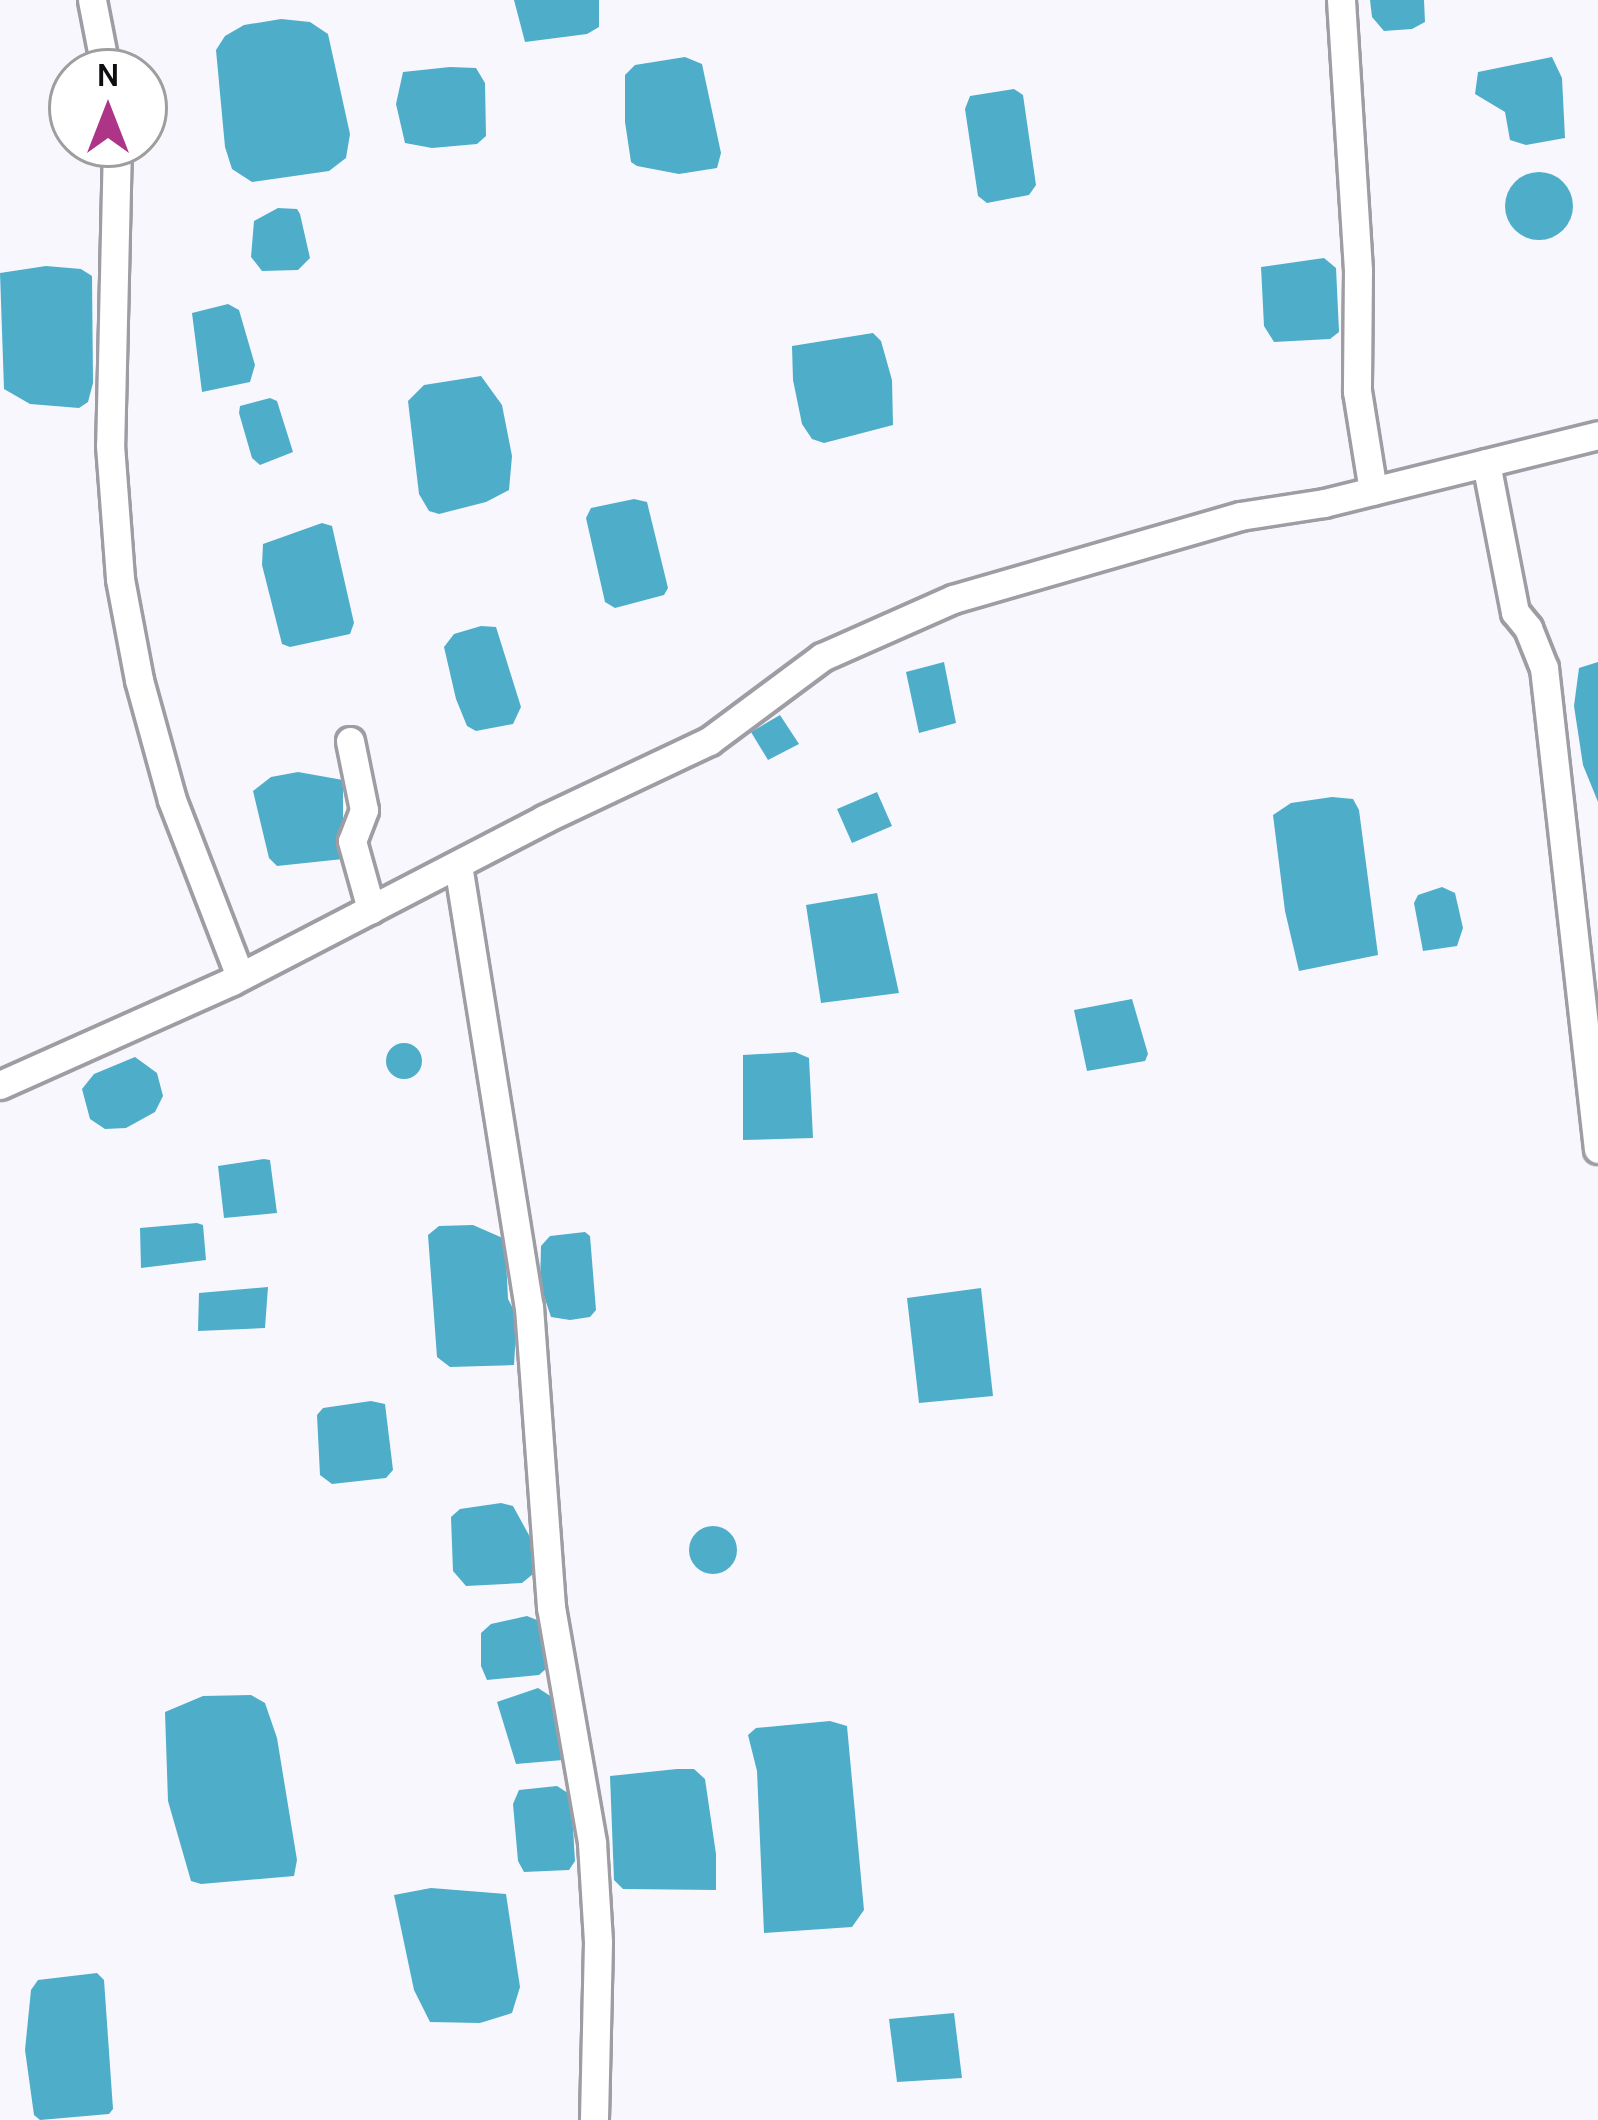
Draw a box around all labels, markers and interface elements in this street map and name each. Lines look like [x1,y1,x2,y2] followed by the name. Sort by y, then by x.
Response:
[48,48,168,168] north arrow
[96,56,120,94] text: N

